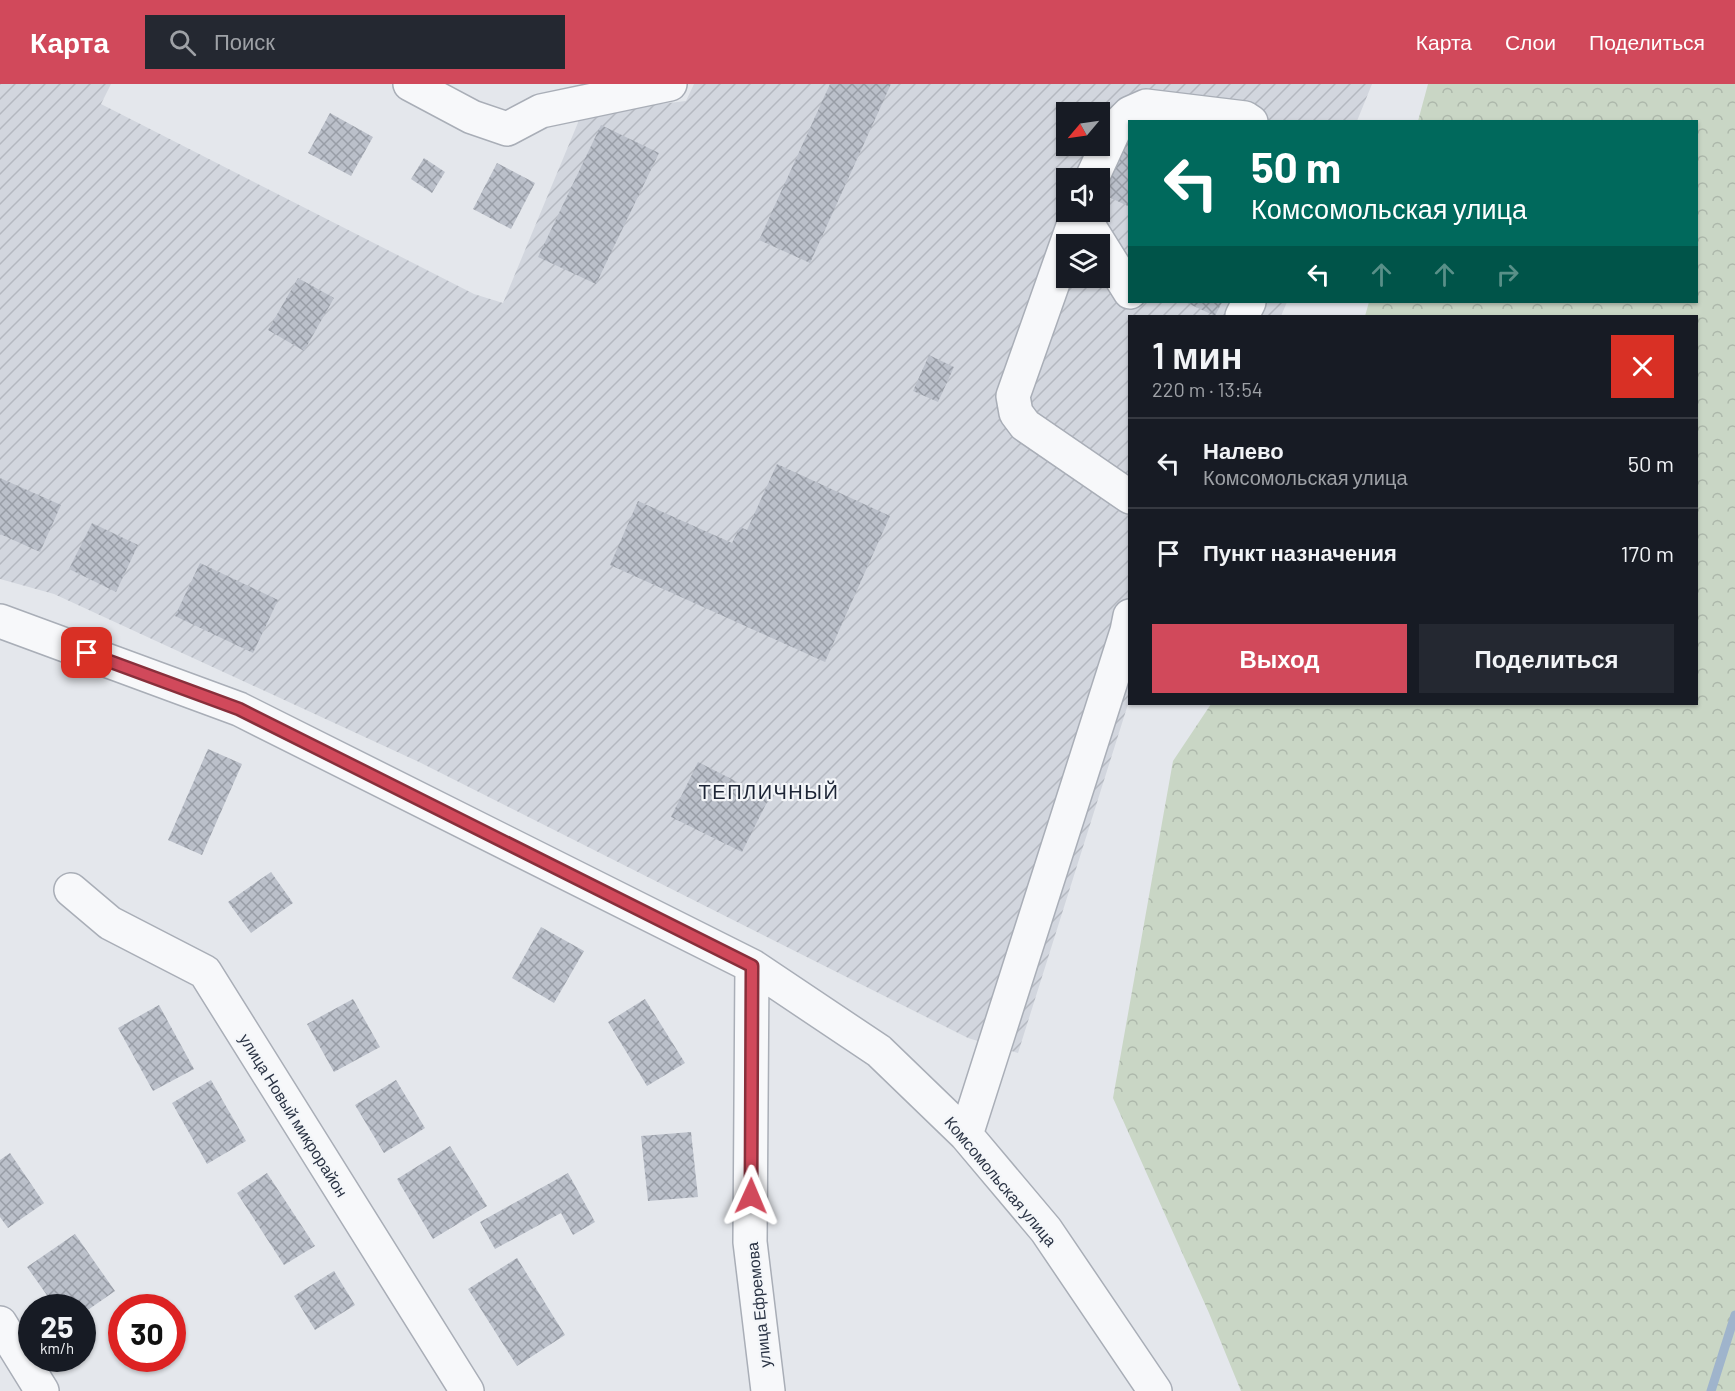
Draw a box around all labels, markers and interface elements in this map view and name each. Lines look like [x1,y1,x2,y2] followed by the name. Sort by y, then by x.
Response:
[145,15,565,69] search box
[30,25,109,59] text: Карта
[166,26,199,59] icon: search
[214,28,275,54] text: Поиск
[1416,29,1472,54] text: Карта
[1505,29,1556,54] text: Слои
[1589,29,1705,54] text: Поделиться
[1056,102,1110,156] north arrow
[1056,102,1110,288] map controls
[1251,141,1341,191] text: 50 m
[1152,144,1230,222] icon: left
[1056,168,1110,222] button: sound
[1251,192,1527,224] text: Комсомольская улица
[1056,234,1110,288] button: layers
[1302,258,1335,291] icon: left
[1365,258,1398,291] icon: ahead
[1428,258,1461,291] icon: ahead
[1491,258,1524,291] icon: right
[1152,333,1242,376] text: 1 мин
[1611,335,1674,398] button: close
[1152,377,1263,401] text: 220 m · 13:54
[1203,437,1284,463] text: Налево
[1152,447,1185,480] icon: left
[1628,450,1674,476] text: 50 m
[1203,465,1408,489] text: Комсомольская улица
[1152,537,1185,570] icon: arrive
[1203,539,1397,565] text: Пункт назначения
[1621,540,1674,566] text: 170 m
[1152,624,1407,693] button: Выход
[1419,624,1674,693] button: Поделиться
[61,627,112,678] pin
[70,636,103,669] icon: arrive
[699,779,839,803] district label: ТЕПЛИЧНЫЙ
[236,1030,352,1200] street label: улица Новый микрорайон
[941,1112,1061,1250] street label: Комсомольская улица
[719,1164,783,1228] position arrow
[742,1241,774,1369] street label: улица Ефремова
[108,1294,186,1372] speed limit sign: 30
[41,1308,73,1344] text: 25
[40,1339,74,1357] text: km/h

